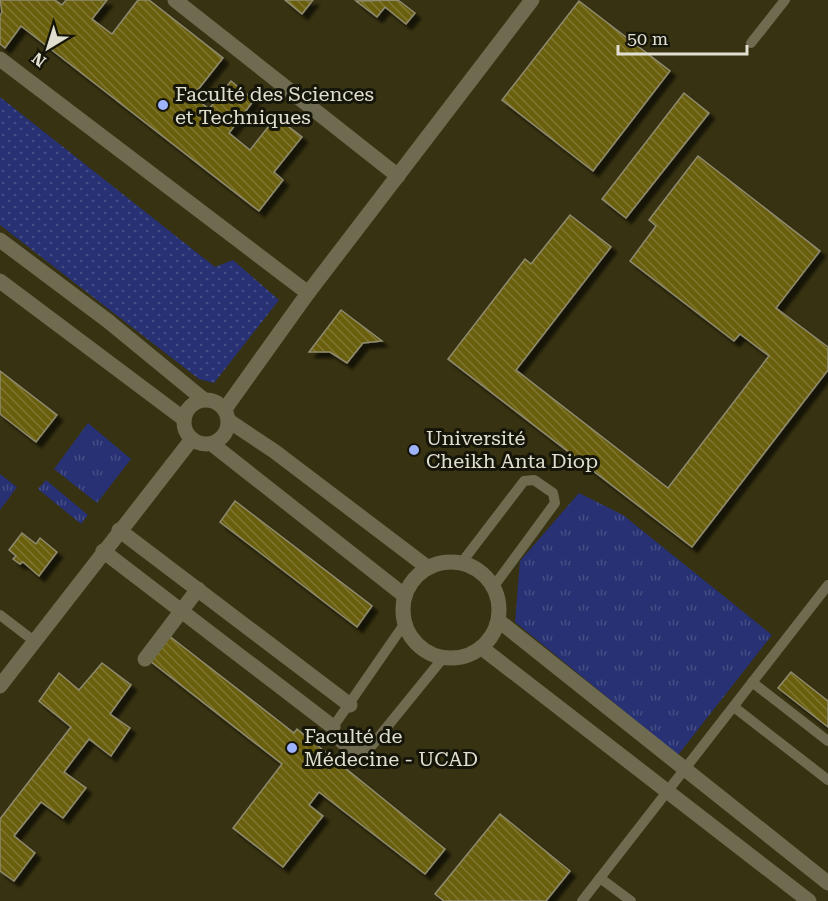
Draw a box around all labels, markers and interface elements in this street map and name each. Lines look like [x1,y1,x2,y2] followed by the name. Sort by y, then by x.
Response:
[18,18,78,78] north arrow
[618,18,747,56] scale bar
[627,28,668,49] text: 50 m
[28,48,50,71] text: N
[175,82,374,129] place label: Faculté des Sciences et Techniques
[156,98,170,112] marker: Faculté des Sciences et Techniques
[426,426,598,473] place label: Université Cheikh Anta Diop
[407,443,421,457] marker: Université Cheikh Anta Diop
[304,724,478,771] place label: Faculté de Médecine - UCAD
[285,741,299,755] marker: Faculté de Médecine - UCAD

